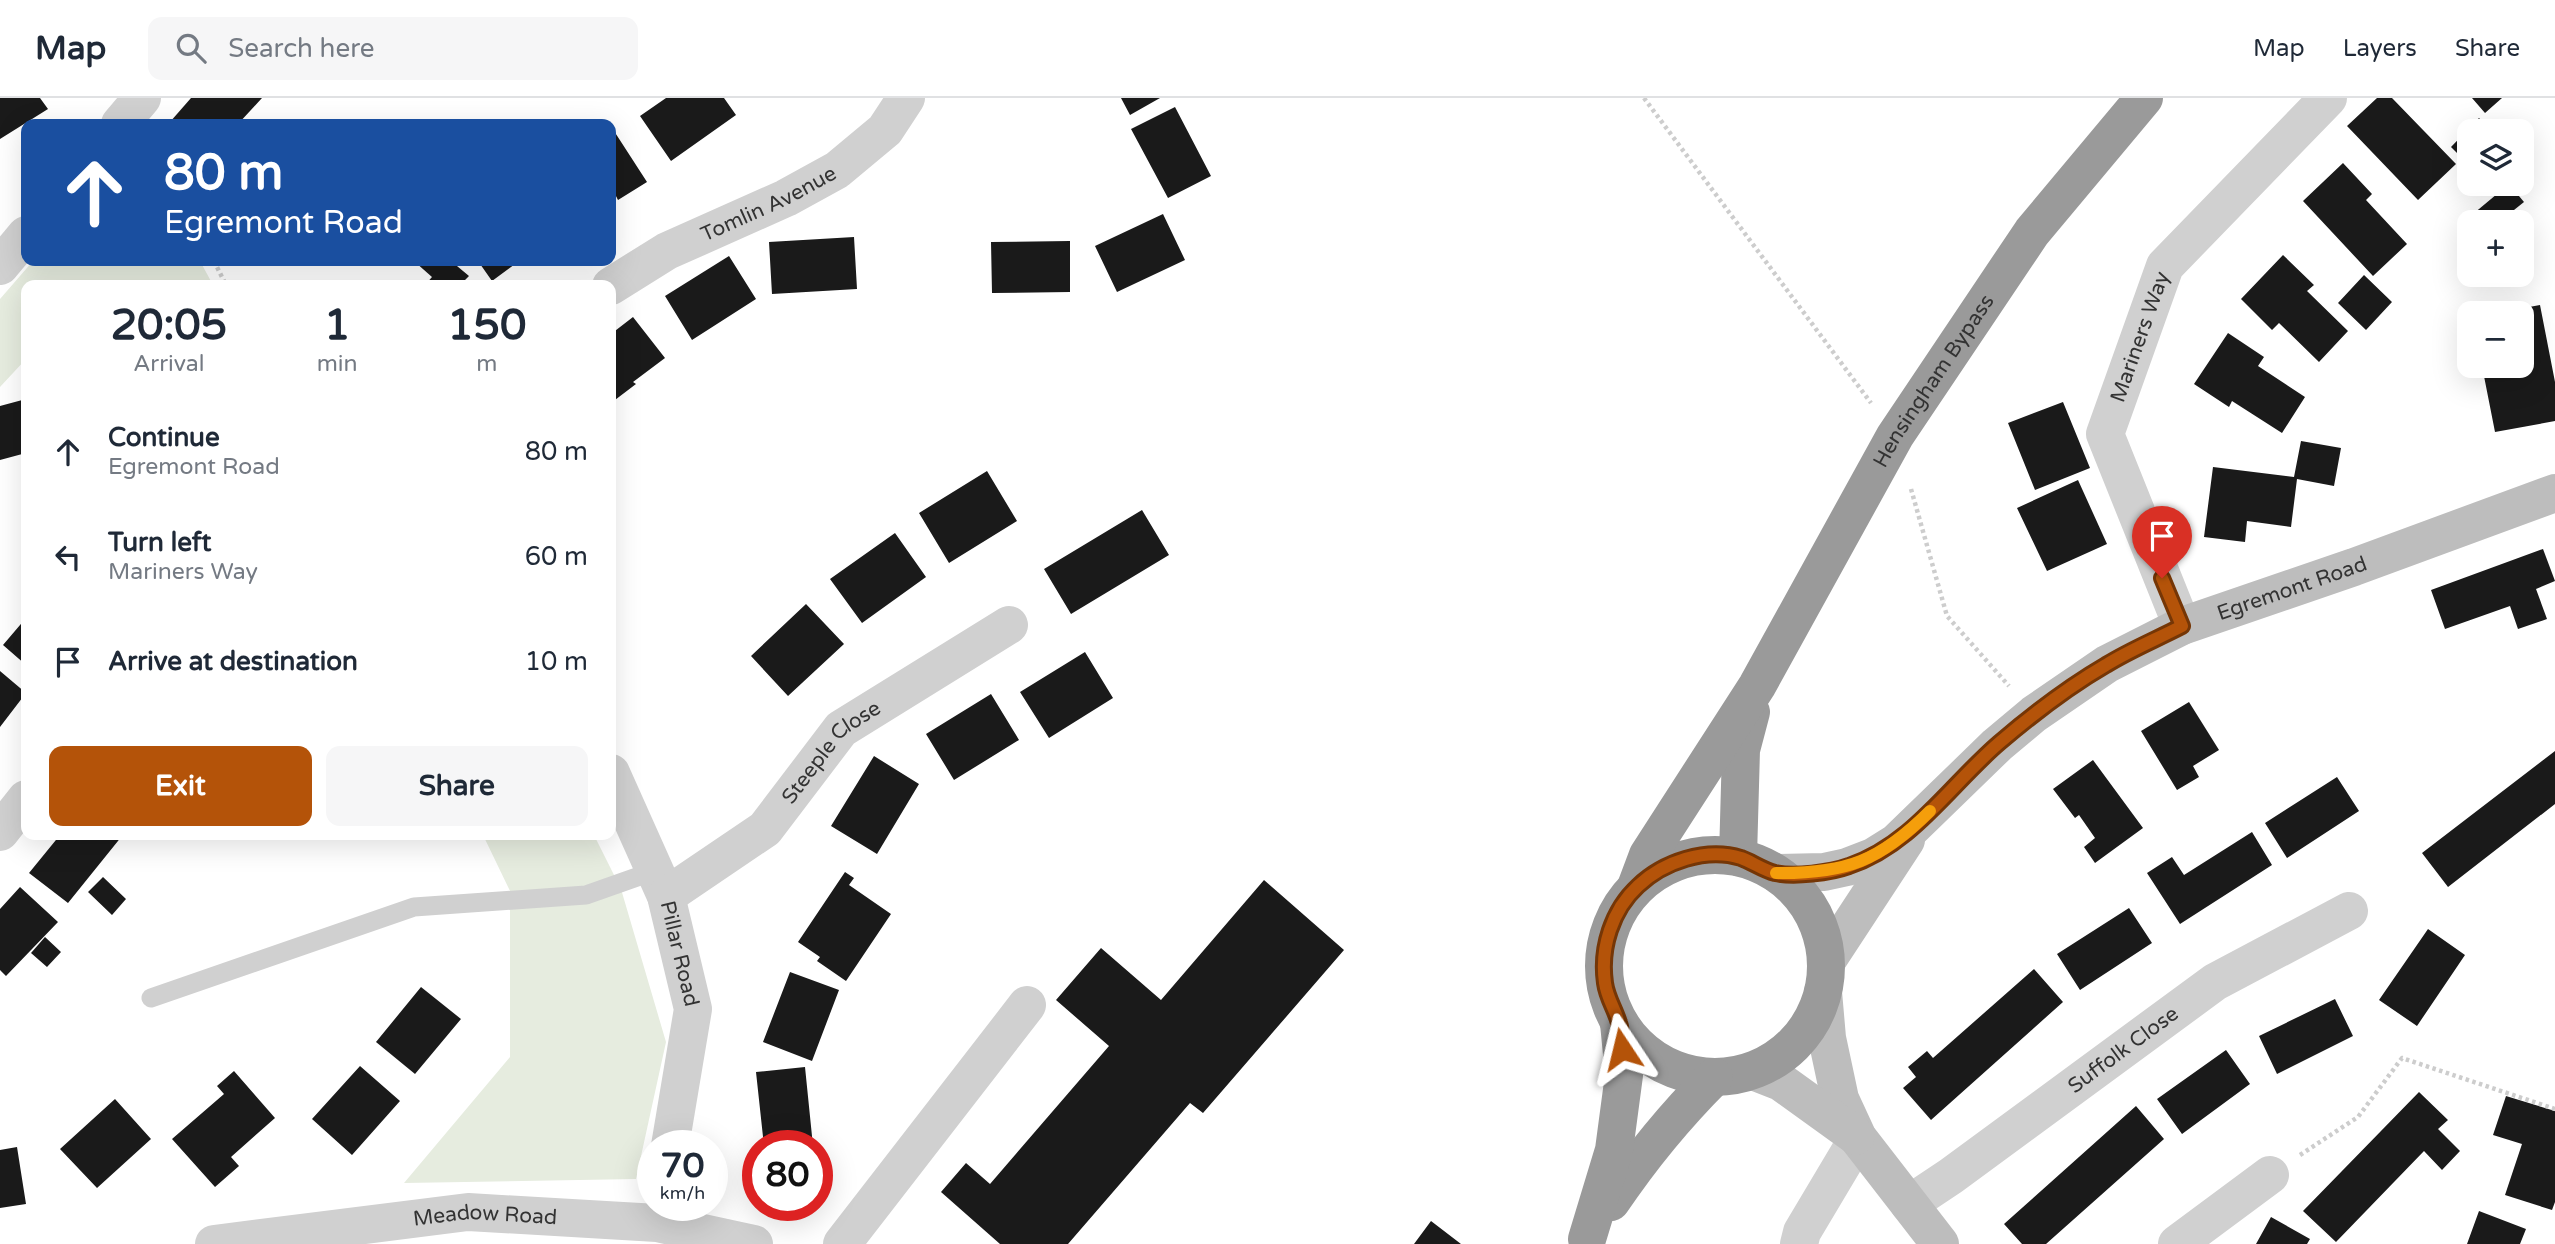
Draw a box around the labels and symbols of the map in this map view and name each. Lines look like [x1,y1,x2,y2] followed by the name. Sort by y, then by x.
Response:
[697,161,841,247] street label: Tomlin Avenue
[2105,268,2175,406] street label: Mariners Way
[1868,290,1999,472] street label: Hensingham Bypass
[2132,506,2192,578] pin
[2214,551,2370,626] street label: Egremont Road
[777,695,885,809] street label: Steeple Close
[655,898,704,1009] street label: Pillar Road
[2063,1001,2184,1099] street label: Suffolk Close
[1585,1012,1659,1086] position arrow
[742,1130,833,1221] speed limit sign: 80
[412,1200,558,1232] street label: Meadow Road

